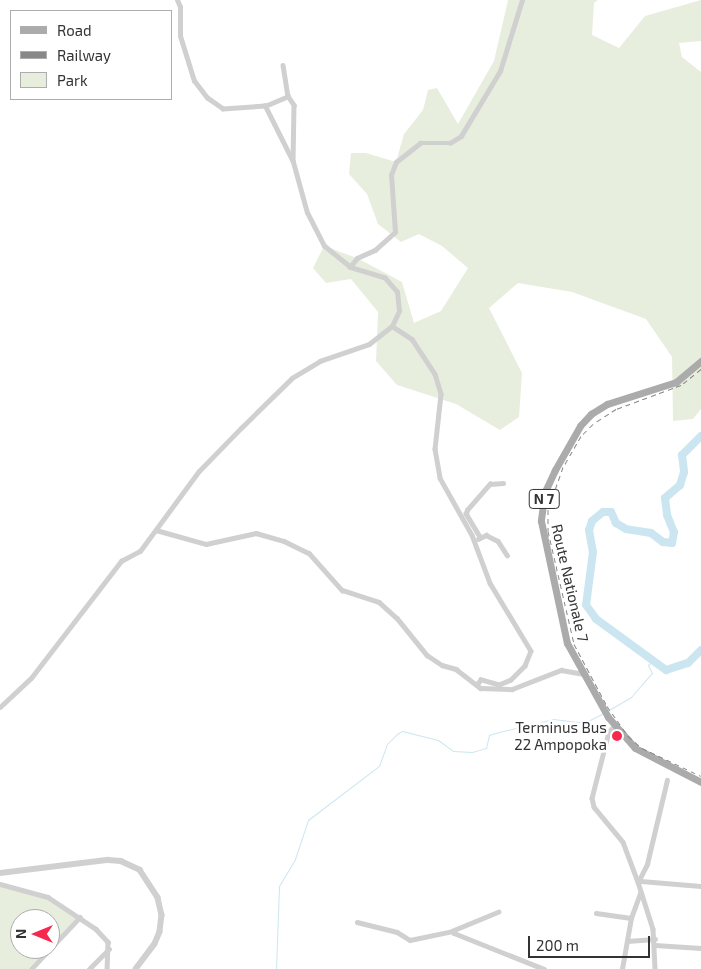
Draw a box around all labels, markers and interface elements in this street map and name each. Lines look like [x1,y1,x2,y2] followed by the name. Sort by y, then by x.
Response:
[10,10,172,100] legend
[57,21,92,39] text: Road
[57,46,111,64] text: Railway
[57,71,88,89] text: Park
[528,488,560,510] road number: N 7
[548,522,592,644] street label: Route Nationale 7
[514,718,607,753] place label: Terminus Bus 22 Ampopoka
[611,730,623,742] marker: Terminus Bus 22 Ampopoka
[10,909,60,959] north arrow
[531,926,654,958] scale bar
[12,929,29,939] text: N
[536,936,579,954] text: 200 m

